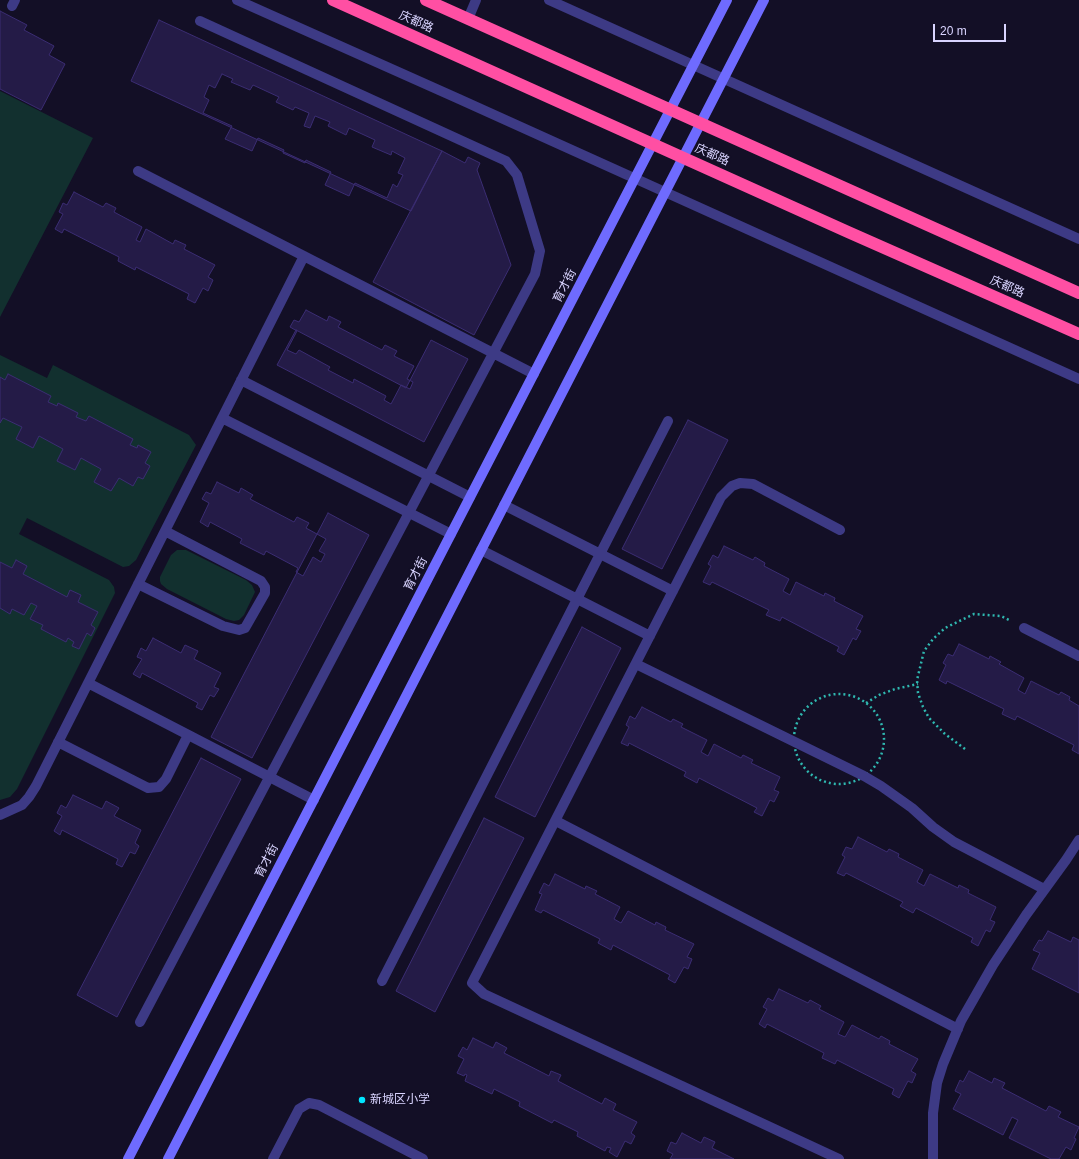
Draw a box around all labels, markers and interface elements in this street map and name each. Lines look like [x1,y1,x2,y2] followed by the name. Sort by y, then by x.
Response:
[397,8,435,36] street label: 庆都路
[935,16,1008,42] scale bar
[940,24,967,38] text: 20 m
[693,141,731,169] street label: 庆都路
[550,267,580,305] street label: 育才街
[988,273,1026,301] street label: 庆都路
[401,555,431,593] street label: 育才街
[252,842,282,880] street label: 育才街
[370,1093,430,1107] place label: 新城区小学
[357,1095,367,1105] marker: 新城区小学

